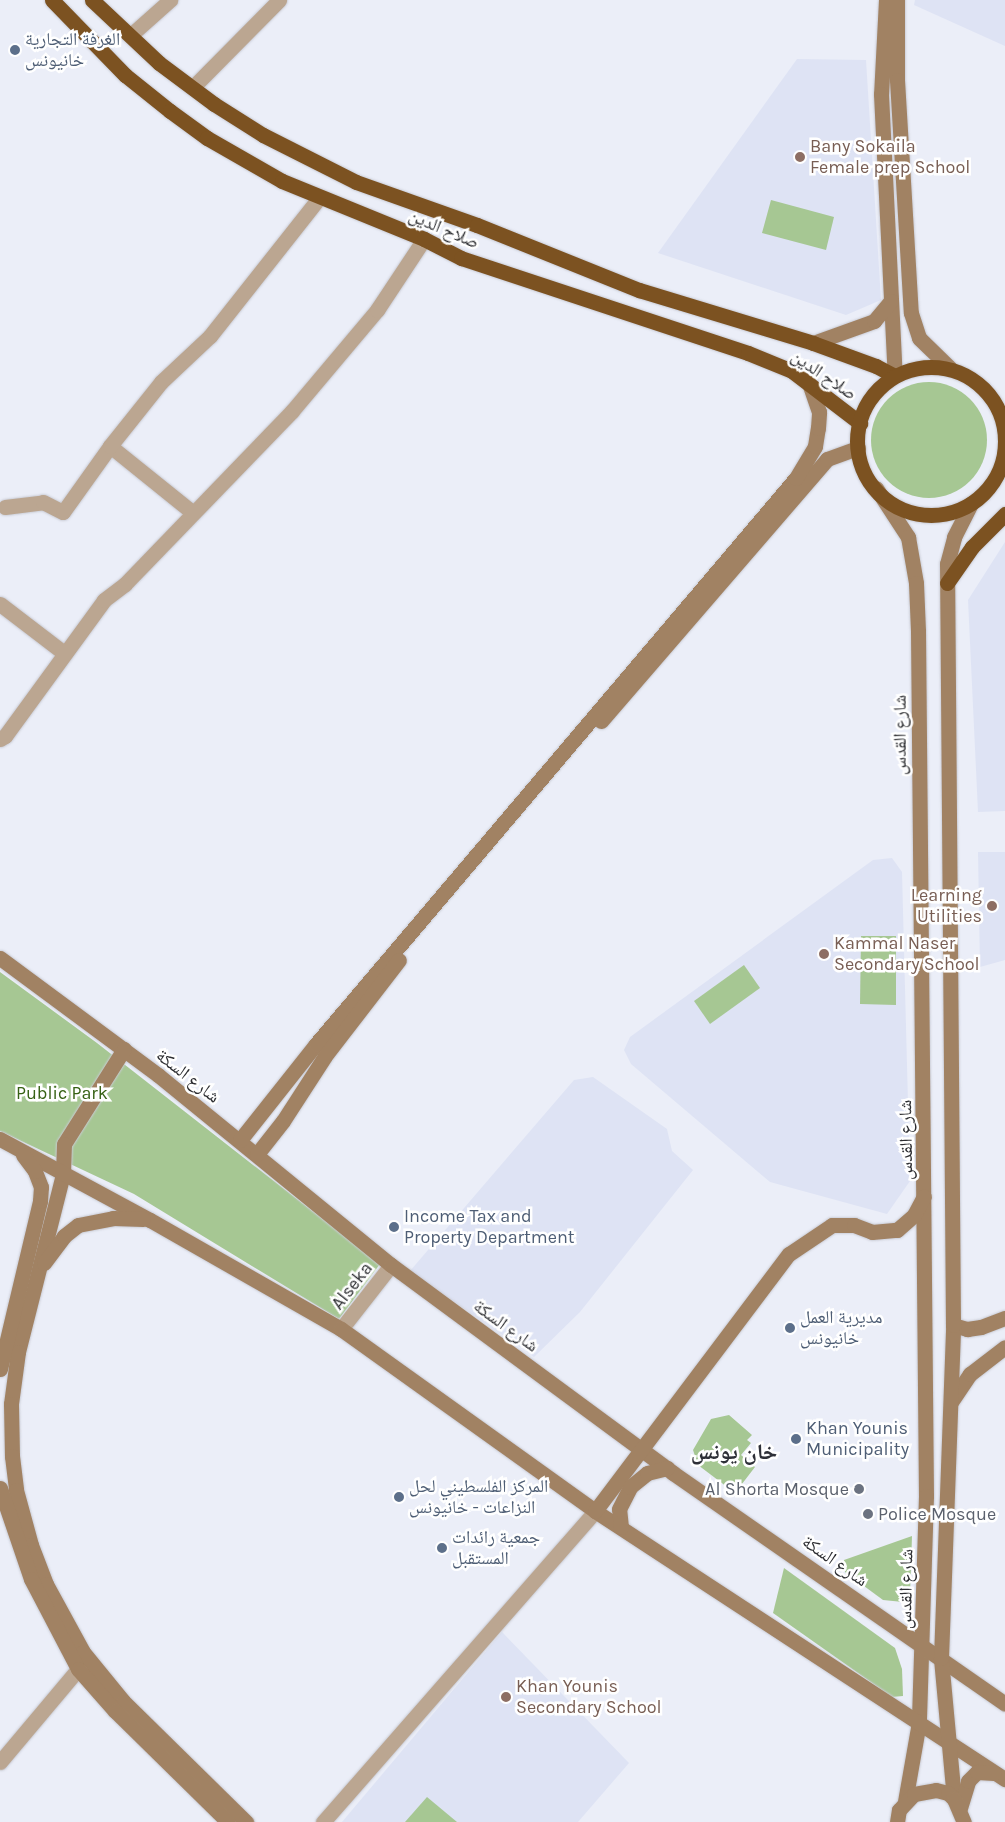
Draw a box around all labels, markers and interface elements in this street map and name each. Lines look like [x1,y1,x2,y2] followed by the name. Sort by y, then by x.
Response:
[25,29,120,72] place label: الغرفة التجارية خانيونس
[9,44,21,56] marker: الغرفة التجارية خانيونس
[810,136,970,178] place label: Bany Sokaila Female prep School
[794,151,806,163] marker: Bany Sokaila Female prep School
[406,205,482,253] street label: صلاح الدين
[787,345,861,405] street label: صلاح الدين
[889,695,911,775] street label: شارع القدس
[911,885,982,928] place label: Learning Utilities
[986,900,998,912] marker: Learning Utilities
[834,933,980,976] place label: Kammal Naser Secondary School
[818,948,830,960] marker: Kammal Naser Secondary School
[152,1044,224,1108] street label: شارع السكة
[16,1082,108,1104] park label: Public Park
[895,1100,917,1180] street label: شارع القدس
[404,1206,575,1248] place label: Income Tax and Property Department
[388,1221,400,1233] marker: Income Tax and Property Department
[327,1258,377,1314] street label: Alseka
[469,1295,543,1357] street label: شارع السكة
[800,1307,882,1350] place label: مديرية العمل خانيونس
[784,1322,796,1334] marker: مديرية العمل خانيونس
[806,1418,909,1460] place label: Khan Younis Municipality
[790,1433,802,1445] marker: Khan Younis Municipality
[691,1440,777,1466] district label: خان يونس
[409,1476,548,1518] place label: المركز الفلسطيني لحل النزاعات - خانيونس
[705,1478,849,1500] place label: Al Shorta Mosque
[853,1483,865,1495] marker: Al Shorta Mosque
[393,1491,405,1503] marker: المركز الفلسطيني لحل النزاعات - خانيونس
[878,1503,996,1525] place label: Police Mosque
[862,1508,874,1520] marker: Police Mosque
[452,1527,540,1570] place label: جمعية رائدات المستقبل
[798,1531,872,1591] street label: شارع السكة
[436,1542,448,1554] marker: جمعية رائدات المستقبل
[895,1549,917,1629] street label: شارع القدس
[516,1676,662,1718] place label: Khan Younis Secondary School
[500,1691,512,1703] marker: Khan Younis Secondary School

